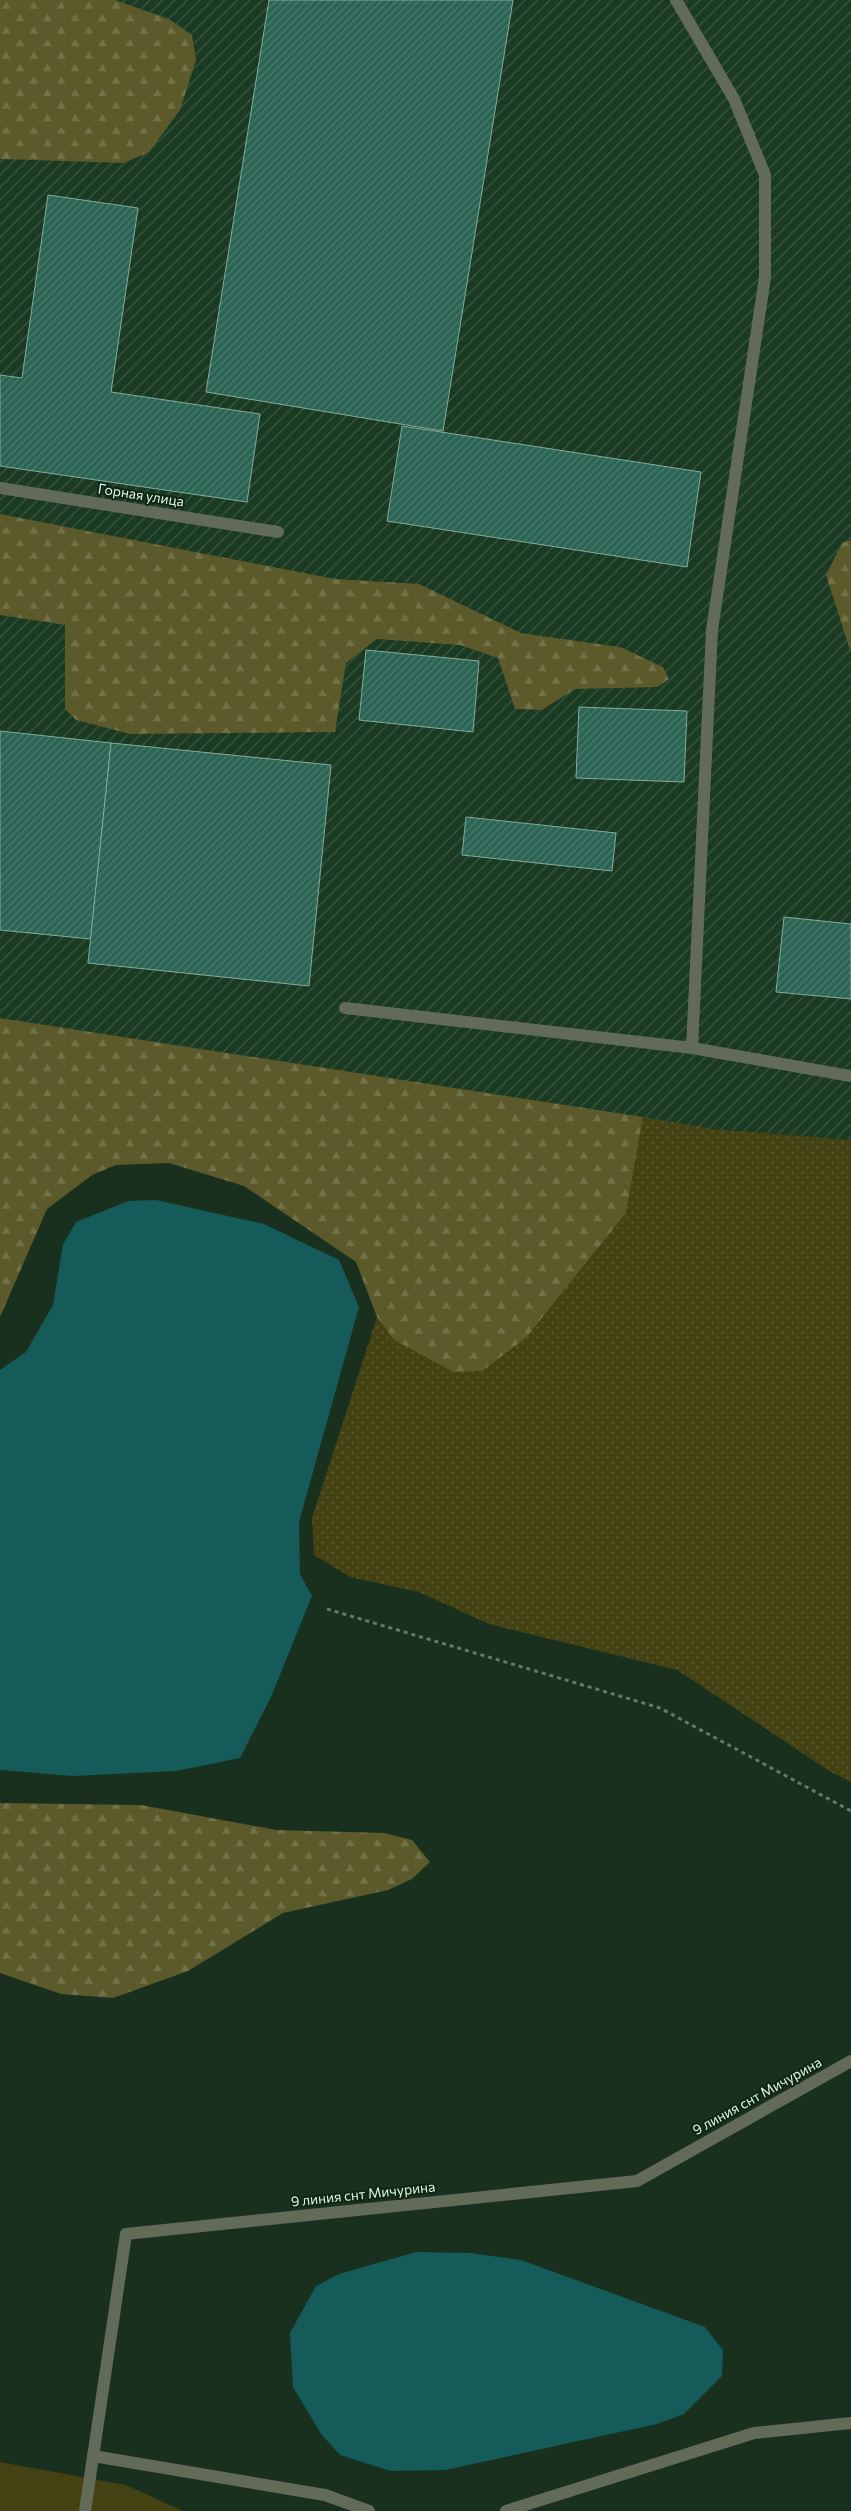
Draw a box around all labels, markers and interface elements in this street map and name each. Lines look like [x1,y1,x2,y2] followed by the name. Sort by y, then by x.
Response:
[97,479,185,510] street label: Горная улица
[689,2053,824,2138] street label: 9 линия снт Мичурина
[290,2177,436,2210] street label: 9 линия снт Мичурина

